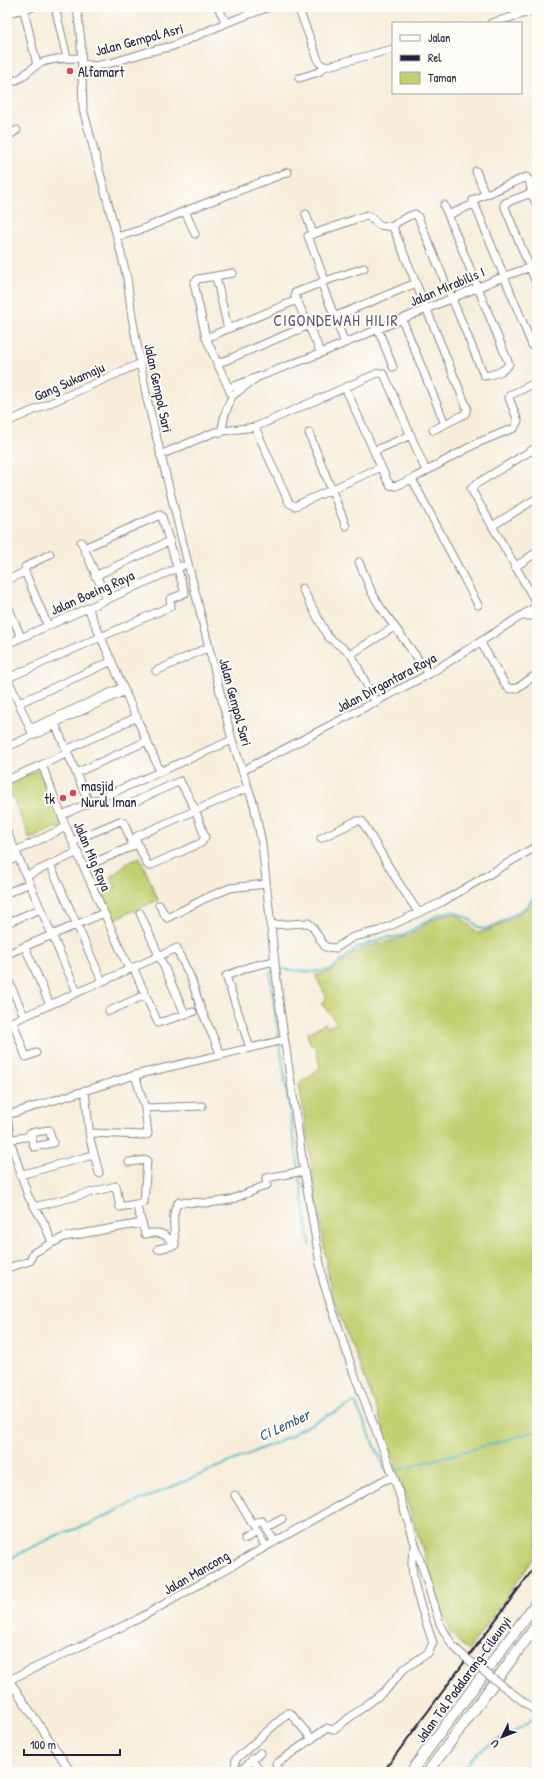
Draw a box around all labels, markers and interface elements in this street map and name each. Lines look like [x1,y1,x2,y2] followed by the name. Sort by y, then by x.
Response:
[93,18,185,61] street label: Jalan Gempol Asri
[392,22,522,94] legend
[428,29,450,46] text: Jalan
[428,49,442,66] text: Rel
[78,62,124,81] place label: Alfamart
[65,66,75,76] marker: Alfamart
[428,69,457,86] text: Taman
[407,262,487,310] street label: Jalan Mirabilis I
[273,309,399,331] district label: CIGONDEWAH HILIR
[139,342,178,434] street label: Jalan Gempol Sari
[31,357,108,406] street label: Gang Sukamaju
[47,565,138,620] street label: Jalan Boeing Raya
[333,647,440,717] street label: Jalan Dirgantara Raya
[214,656,257,748] street label: Jalan Gempol Sari
[81,776,137,811] place label: masjid Nurul Iman
[68,788,78,798] marker: masjid Nurul Iman
[44,789,55,808] place label: tk
[58,793,68,803] marker: tk
[69,818,116,894] street label: Jalan Mig Raya
[255,1403,315,1446] water label: Ci Lember
[160,1545,233,1599] street label: Jalan Mancong
[411,1612,516,1746] street label: Jalan Tol Padalarang–Cileunyi
[482,1717,522,1757] north arrow
[24,1731,120,1757] scale bar
[30,1736,56,1753] text: 100 m
[487,1737,502,1751] text: U

